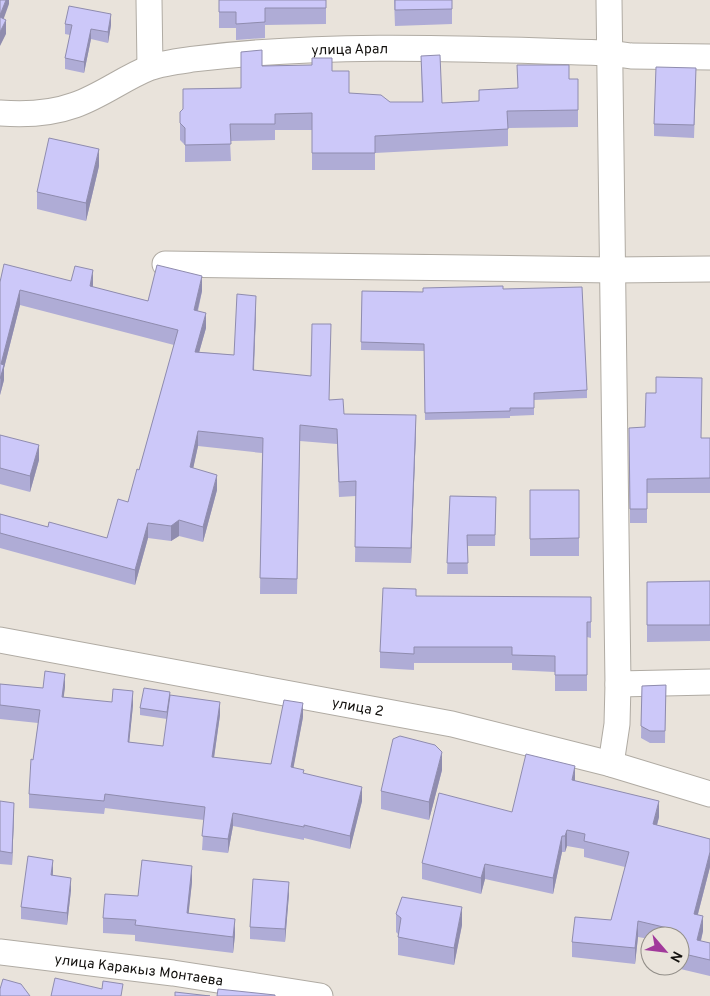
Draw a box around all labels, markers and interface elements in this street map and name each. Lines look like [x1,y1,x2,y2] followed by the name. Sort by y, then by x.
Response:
[311,41,388,60] street label: улица Арал
[330,695,385,721] street label: улица 2
[640,926,690,976] north arrow
[665,948,685,965] text: N
[53,952,224,991] street label: улица Каракыз Монтаева

